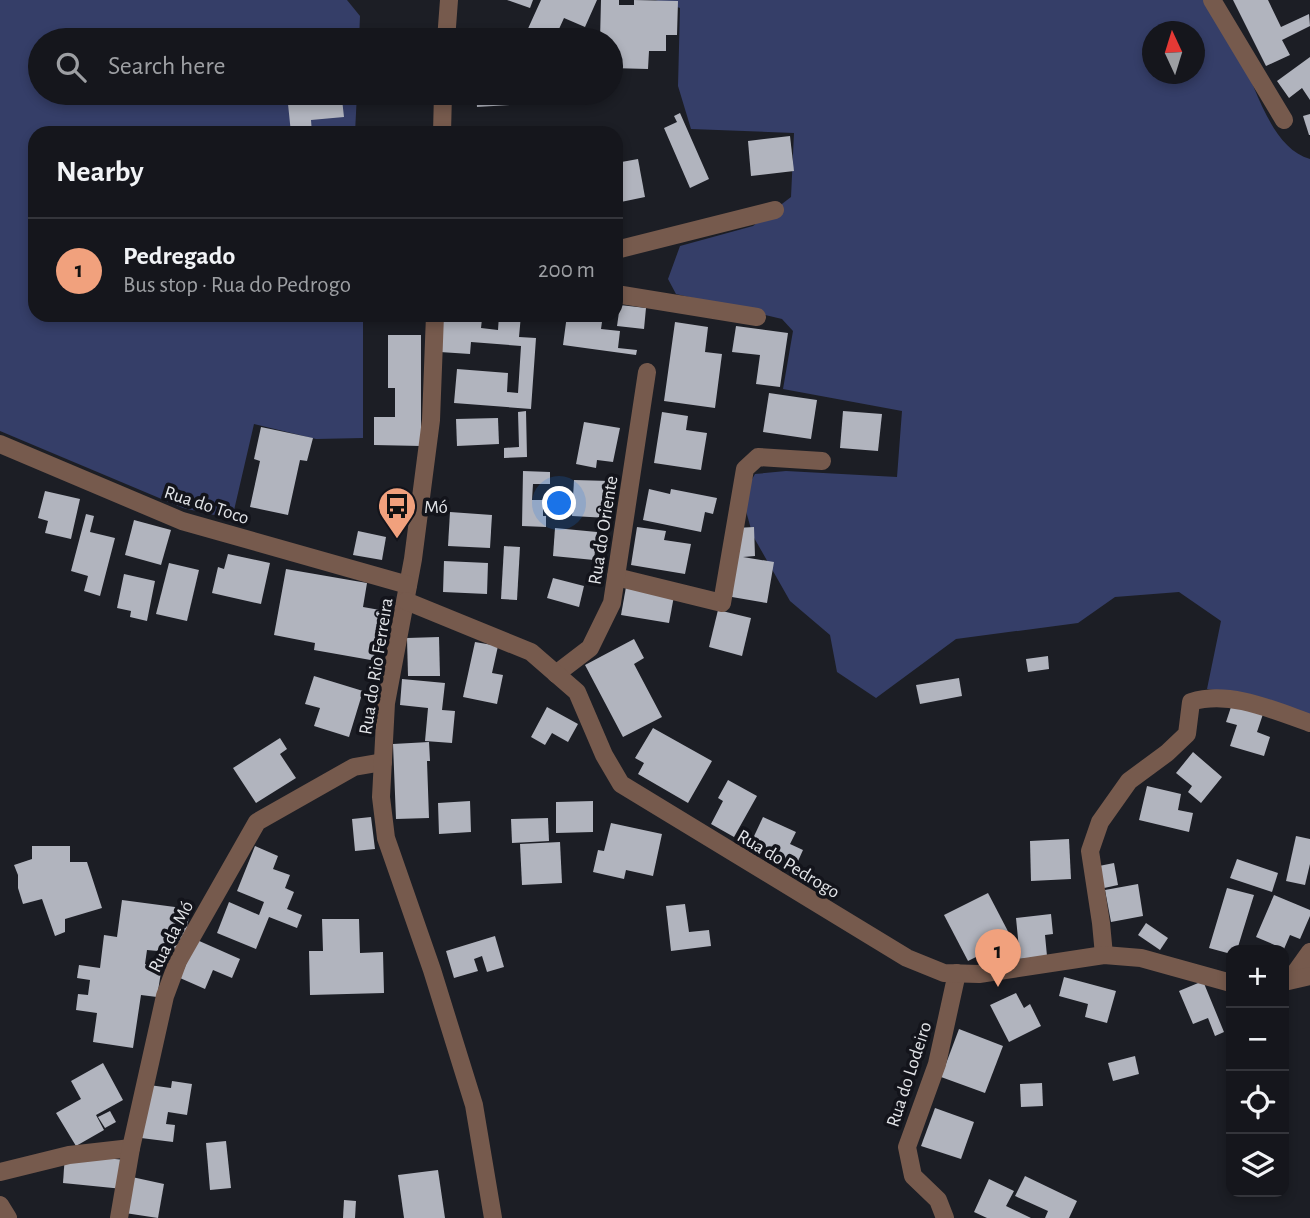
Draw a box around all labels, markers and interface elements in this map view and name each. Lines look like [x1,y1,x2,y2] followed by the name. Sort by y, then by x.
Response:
[1142,21,1205,84] north arrow
[28,28,623,105] search box
[52,48,90,86] icon: search
[108,53,226,79] text: Search here
[56,157,144,187] text: Nearby
[123,243,235,269] text: Pedregado
[75,259,83,282] text: 1
[538,259,595,282] text: 200 m
[123,274,351,297] text: Bus stop · Rua do Pedrogo
[585,474,621,586] street label: Rua do Oriente
[162,483,251,528] street label: Rua do Toco
[376,485,418,540] bus stop icon: Mó
[542,486,576,520] your location
[424,498,448,517] place label: Mó
[356,596,397,736] street label: Rua do Rio Ferreira
[734,826,843,902] street label: Rua do Pedrogo
[145,898,197,976] street label: Rua da Mó
[975,929,1021,987] pin: 1
[1226,945,1289,1197] map controls
[1226,945,1289,1008] button: +
[1226,1008,1289,1071] button: −
[883,1019,935,1130] street label: Rua do Lodeiro
[1226,1071,1289,1134] button: locate
[1226,1134,1289,1197] button: layers

